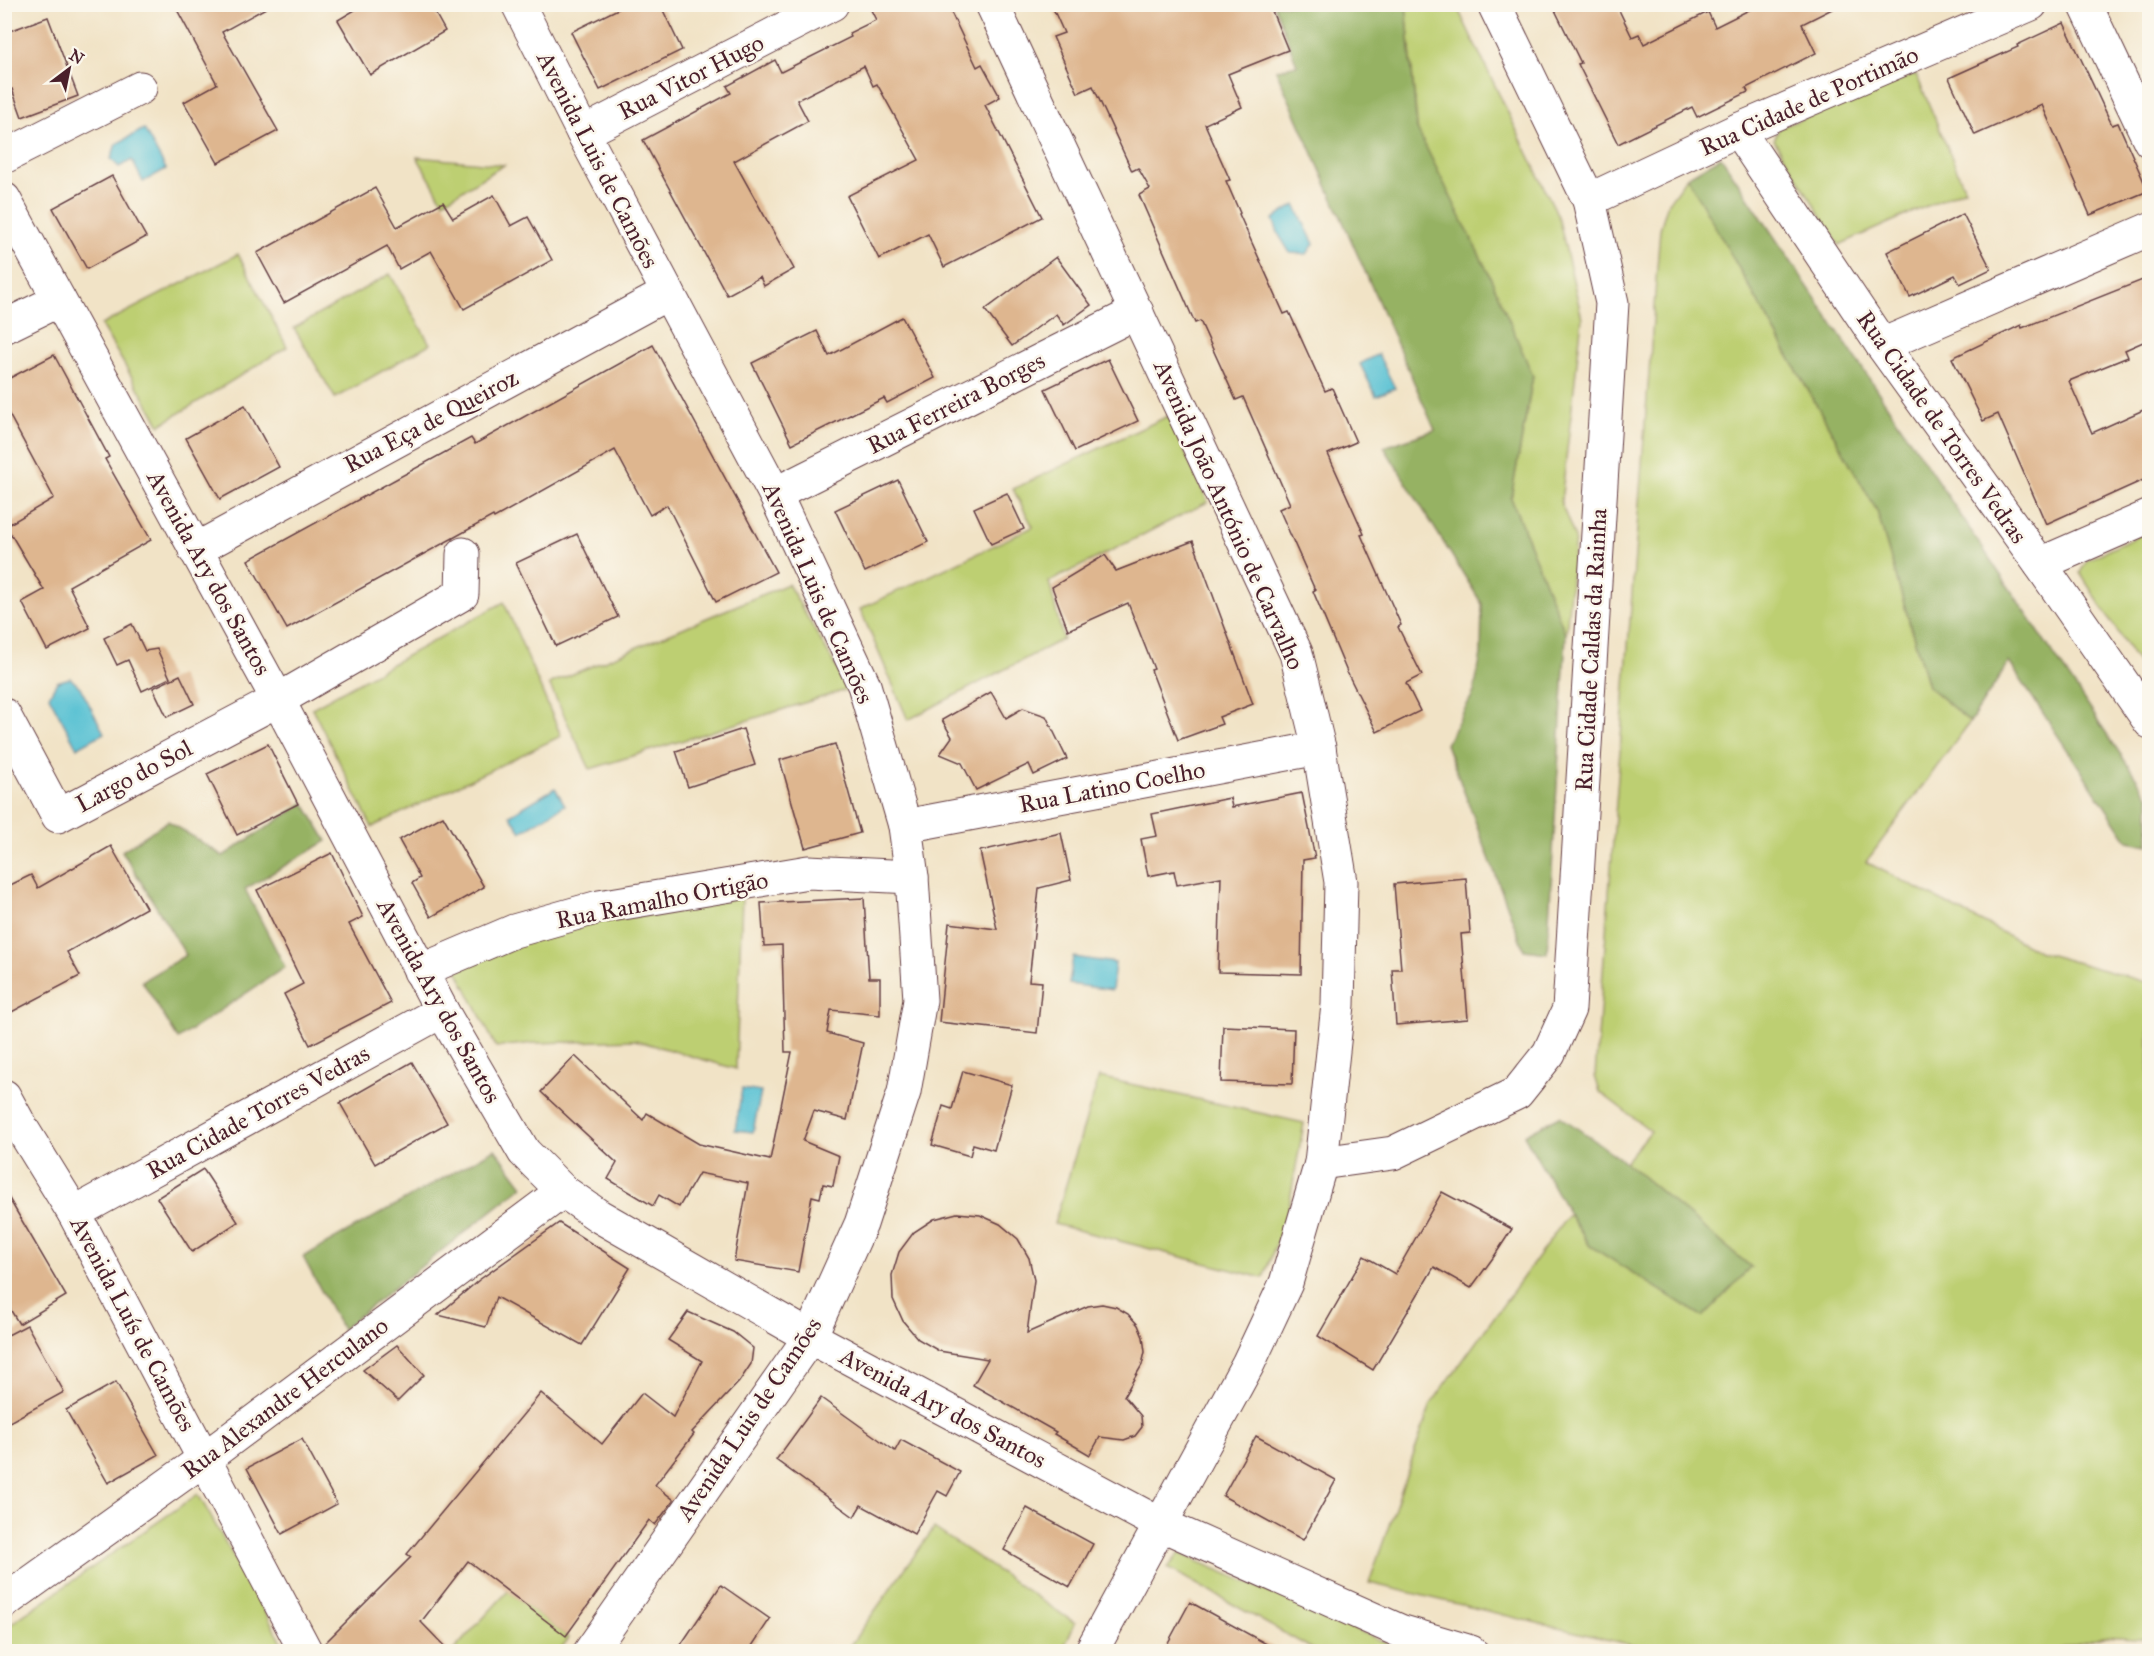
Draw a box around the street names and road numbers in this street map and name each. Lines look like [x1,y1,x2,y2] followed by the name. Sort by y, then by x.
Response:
[613,27,769,127] street label: Rua Vitor Hugo
[1695,39,1923,163] street label: Rua Cidade de Portimão
[530,46,666,273] street label: Avenida Luis de Camões
[1850,305,2034,549] street label: Rua Cidade de Torres Vedras
[862,345,1050,461] street label: Rua Ferreira Borges
[1147,355,1311,674] street label: Avenida João António de Carvalho
[339,362,523,480] street label: Rua Eça de Queiroz
[140,465,278,681] street label: Avenida Ary dos Santos
[755,477,880,708] street label: Avenida Luis de Camões
[1569,507,1613,792] street label: Rua Cidade Caldas da Rainha
[71,733,198,819] street label: Largo do Sol
[1016,754,1208,820] street label: Rua Latino Coelho
[553,865,771,935] street label: Rua Ramalho Ortigão
[370,893,508,1109] street label: Avenida Ary dos Santos
[141,1038,375,1186] street label: Rua Cidade Torres Vedras
[63,1211,202,1437] street label: Avenida Luís de Camões
[176,1310,394,1486] street label: Rua Alexandre Herculano
[669,1311,828,1527] street label: Avenida Luis de Camões
[834,1340,1051,1475] street label: Avenida Ary dos Santos

